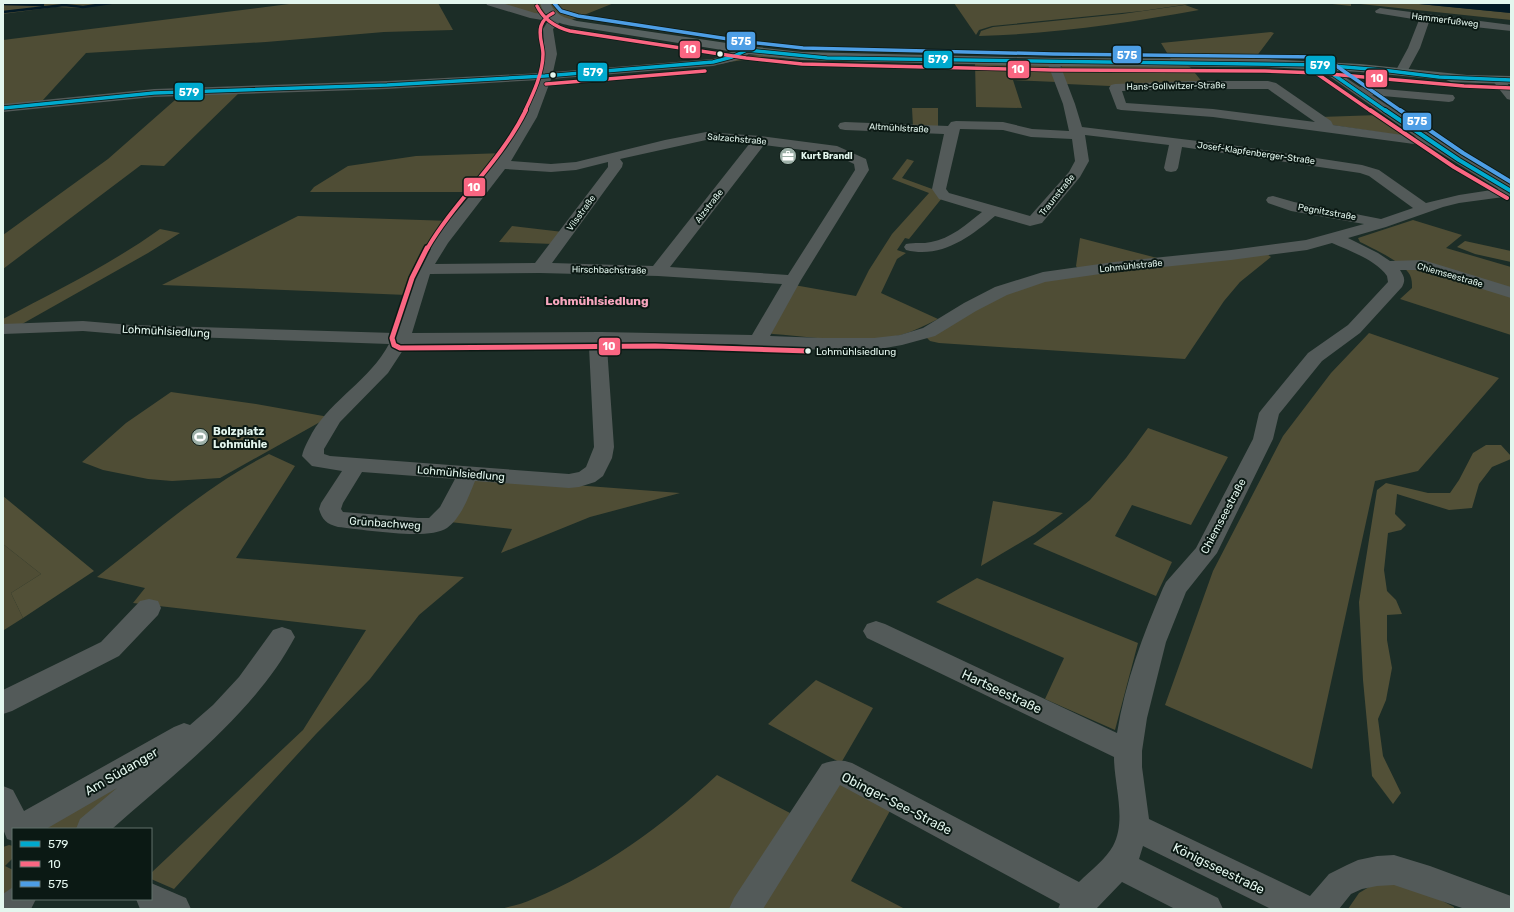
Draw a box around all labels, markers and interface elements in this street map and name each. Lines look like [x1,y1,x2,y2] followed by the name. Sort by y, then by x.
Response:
[1411,11,1479,29] street label: Hammerfußweg
[726,31,756,51] line badge: 575
[731,35,751,48] text: 575
[679,40,701,59] line badge: 10
[684,43,696,56] text: 10
[1112,45,1142,64] line badge: 575
[715,49,725,59] unlabelled marker
[1117,49,1137,62] text: 575
[923,50,953,69] line badge: 579
[928,53,948,66] text: 579
[1305,55,1336,75] line badge: 579
[1310,59,1330,72] text: 579
[1007,60,1030,79] line badge: 10
[577,62,608,82] line badge: 579
[1012,63,1024,76] text: 10
[583,66,603,79] text: 579
[1365,69,1388,88] line badge: 10
[548,70,558,80] unlabelled marker
[1371,72,1383,85] text: 10
[1126,80,1226,92] street label: Hans-Gollwitzer-Straße
[174,82,204,101] line badge: 579
[179,86,199,99] text: 579
[1402,112,1432,131] line badge: 575
[1407,115,1427,128] text: 575
[869,121,929,135] street label: Altmühlstraße
[707,131,767,147] street label: Salzachstraße
[1196,140,1316,166] street label: Josef-Klapfenberger-Straße
[778,146,798,166] office icon: Kurt Brandl
[801,151,853,161] place label: Kurt Brandl
[1037,172,1077,218] street label: Traunstraße
[463,177,486,197] line badge: 10
[468,181,480,194] text: 10
[693,187,725,225] street label: Alzstraße
[565,193,597,233] street label: Vilsstraße
[1297,202,1357,222] street label: Pegnitzstraße
[1099,258,1163,274] street label: Lohmühlstraße
[1416,261,1484,289] street label: Chiemseestraße
[572,264,646,276] street label: Hirschbachstraße
[545,294,649,308] district label: Lohmühlsiedlung
[122,323,210,340] street label: Lohmühlsiedlung
[598,337,621,356] line badge: 10
[603,340,615,353] text: 10
[803,346,813,356] marker: Lohmühlsiedlung
[816,346,896,358] place label: Lohmühlsiedlung
[213,425,268,451] place label: Bolzplatz Lohmühle
[190,427,210,447] sports icon: Bolzplatz Lohmühle
[416,463,506,484] street label: Lohmühlsiedlung
[1198,476,1249,556] street label: Chiemseestraße
[349,515,421,532] street label: Grünbachweg
[959,666,1044,716] street label: Hartseestraße
[82,744,161,799] street label: Am Südanger
[839,769,955,839] street label: Obinger-See-Straße
[12,828,152,900] legend
[48,837,68,851] text: 579
[1170,840,1267,898] street label: Königsseestraße
[48,857,61,871] text: 10
[48,877,68,891] text: 575

